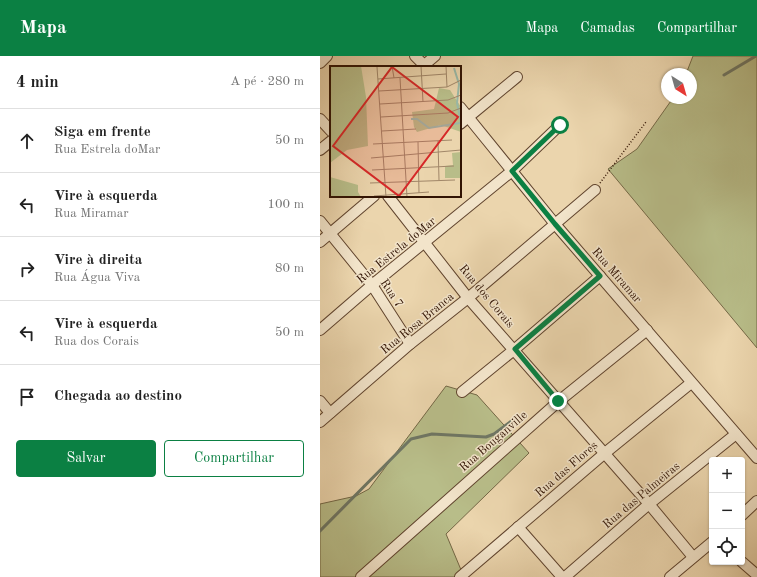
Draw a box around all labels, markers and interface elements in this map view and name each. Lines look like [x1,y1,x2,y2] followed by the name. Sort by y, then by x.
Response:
[20,19,67,38] text: Mapa
[525,21,558,35] text: Mapa
[580,21,635,35] text: Camadas
[657,21,737,35] text: Compartilhar
[330,66,461,197] inset map
[661,68,697,104] north arrow
[16,74,59,91] text: 4 min
[230,75,304,88] text: A pé · 280 m
[551,116,569,134] route start
[54,125,151,140] text: Siga em frente
[16,130,38,152] icon: ahead
[275,134,304,147] text: 50 m
[54,143,160,156] text: Rua Estrela doMar
[54,189,158,204] text: Vire à esquerda
[16,194,38,216] icon: left
[267,198,304,211] text: 100 m
[54,207,129,220] text: Rua Miramar
[355,215,439,286] street label: Rua Estrela doMar
[589,246,643,306] street label: Rua Miramar
[54,253,142,268] text: Vire à direita
[16,258,38,280] icon: right
[275,262,304,275] text: 80 m
[456,263,516,331] street label: Rua dos Corais
[54,271,140,284] text: Rua Água Viva
[377,277,405,310] street label: Rua 7
[379,291,456,357] street label: Rua Rosa Branca
[54,317,158,332] text: Vire à esquerda
[16,322,38,344] icon: left
[275,326,304,339] text: 50 m
[54,335,139,348] text: Rua dos Corais
[16,386,38,408] icon: arrive
[54,389,182,404] text: Chegada ao destino
[549,392,567,410] route end
[457,409,530,474] street label: Rua Bouganville
[16,440,156,477] button: Salvar
[164,440,304,477] button: Compartilhar
[533,440,600,500] street label: Rua das Flores
[709,457,745,565] map controls
[709,457,745,493] button: +
[601,460,682,531] street label: Rua das Palmeiras
[709,493,745,529] button: −
[709,529,745,565] button: locate

